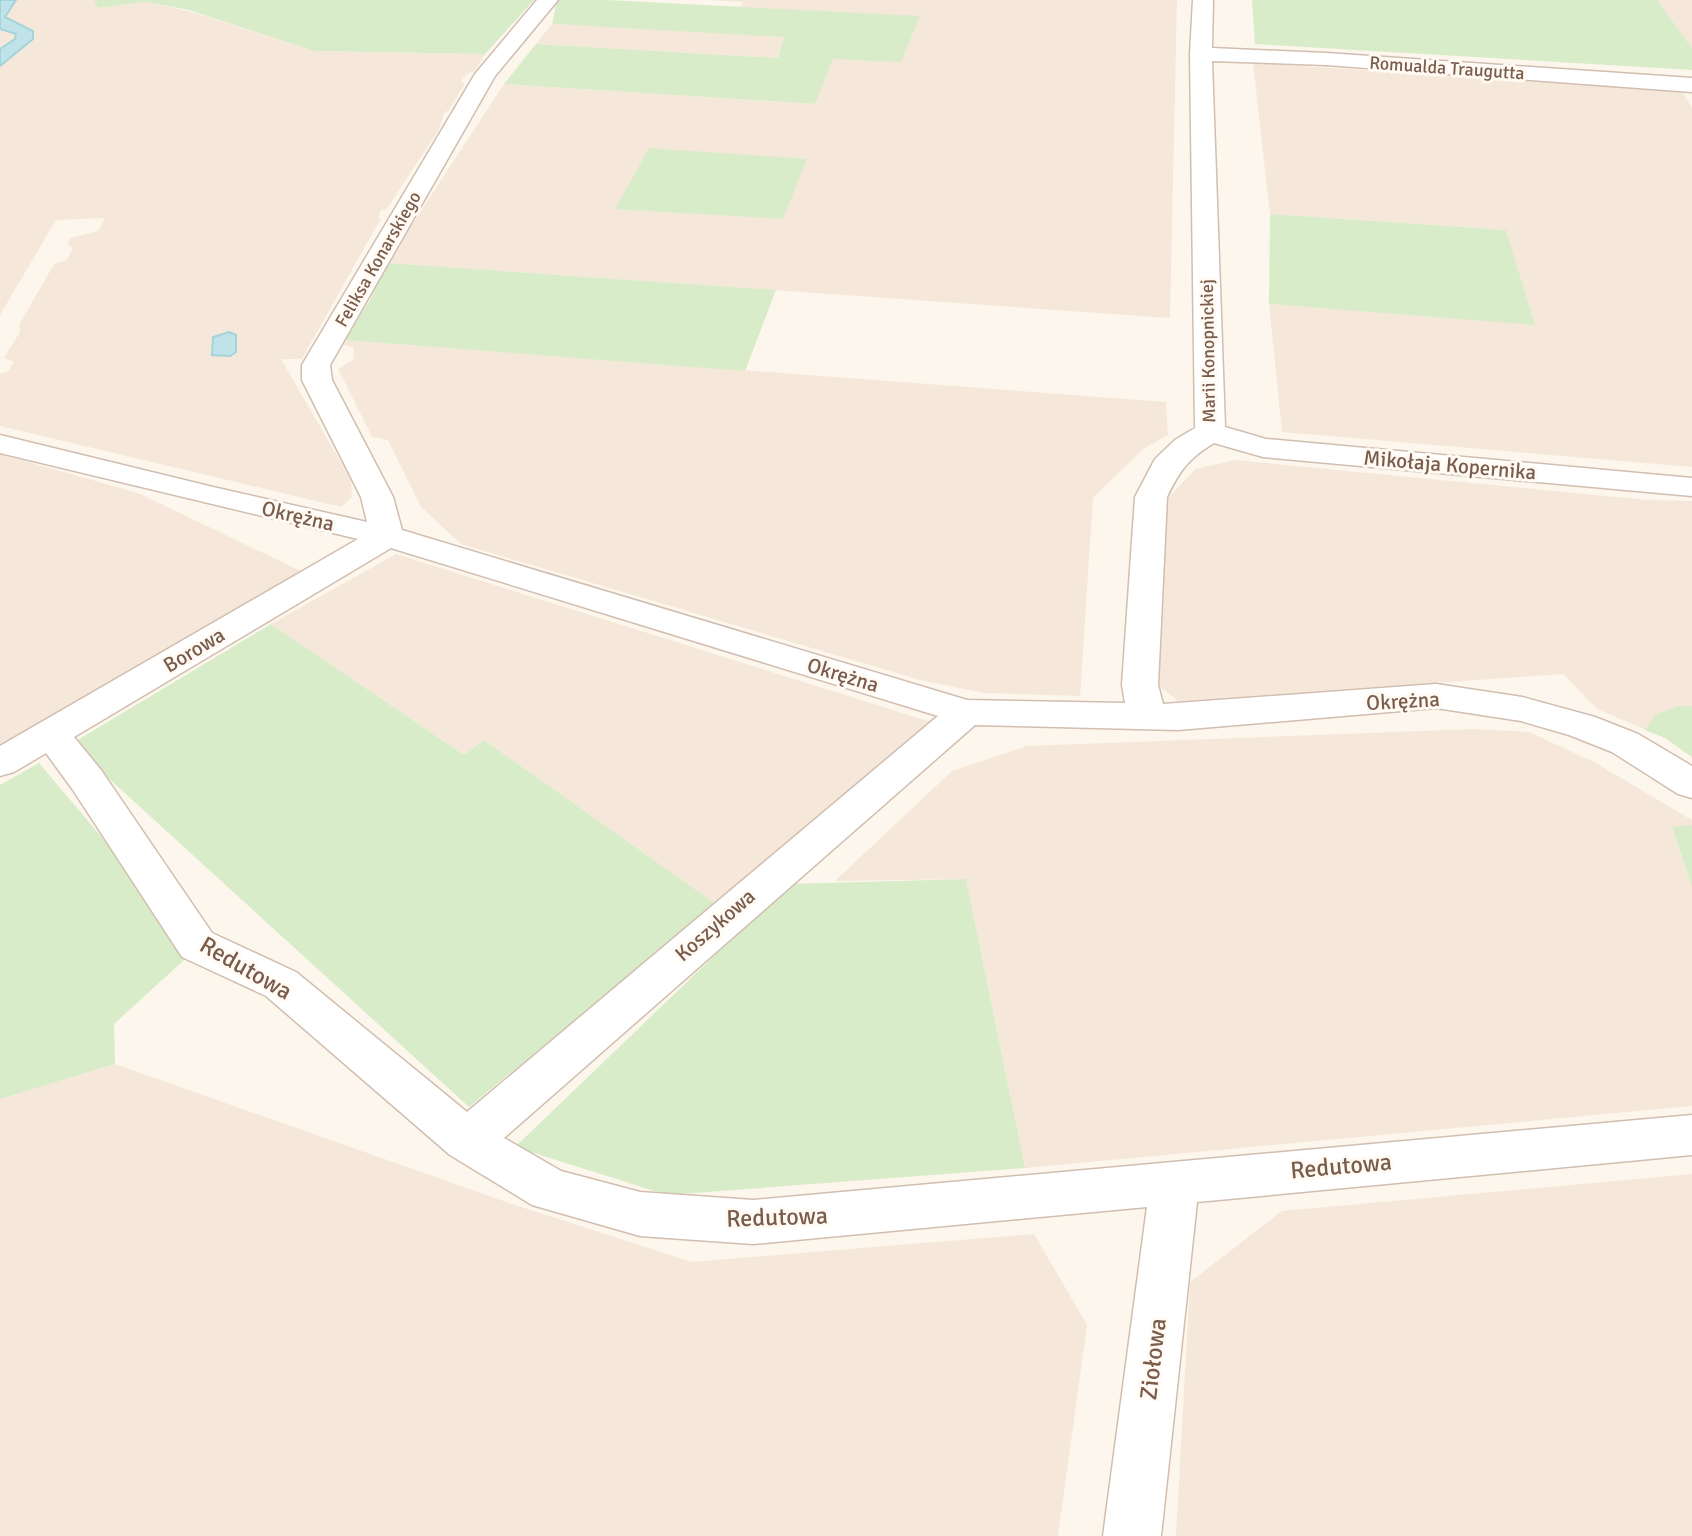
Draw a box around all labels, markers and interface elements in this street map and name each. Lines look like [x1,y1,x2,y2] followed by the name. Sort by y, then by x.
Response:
[1369,52,1525,84] street label: Romualda Traugutta
[330,187,426,331] street label: Feliksa Konarskiego
[1196,279,1220,423] street label: Marii Konopnickiej
[1363,444,1537,486] street label: Mikołaja Kopernika
[259,495,337,537] street label: Okrężna
[158,622,230,678] street label: Borowa
[804,652,882,698] street label: Okrężna
[1366,686,1440,716] street label: Okrężna
[670,883,760,967] street label: Koszykowa
[194,930,298,1006] street label: Redutowa
[1289,1147,1393,1185] street label: Redutowa
[726,1200,828,1234] street label: Redutowa
[1133,1316,1173,1402] street label: Ziołowa

